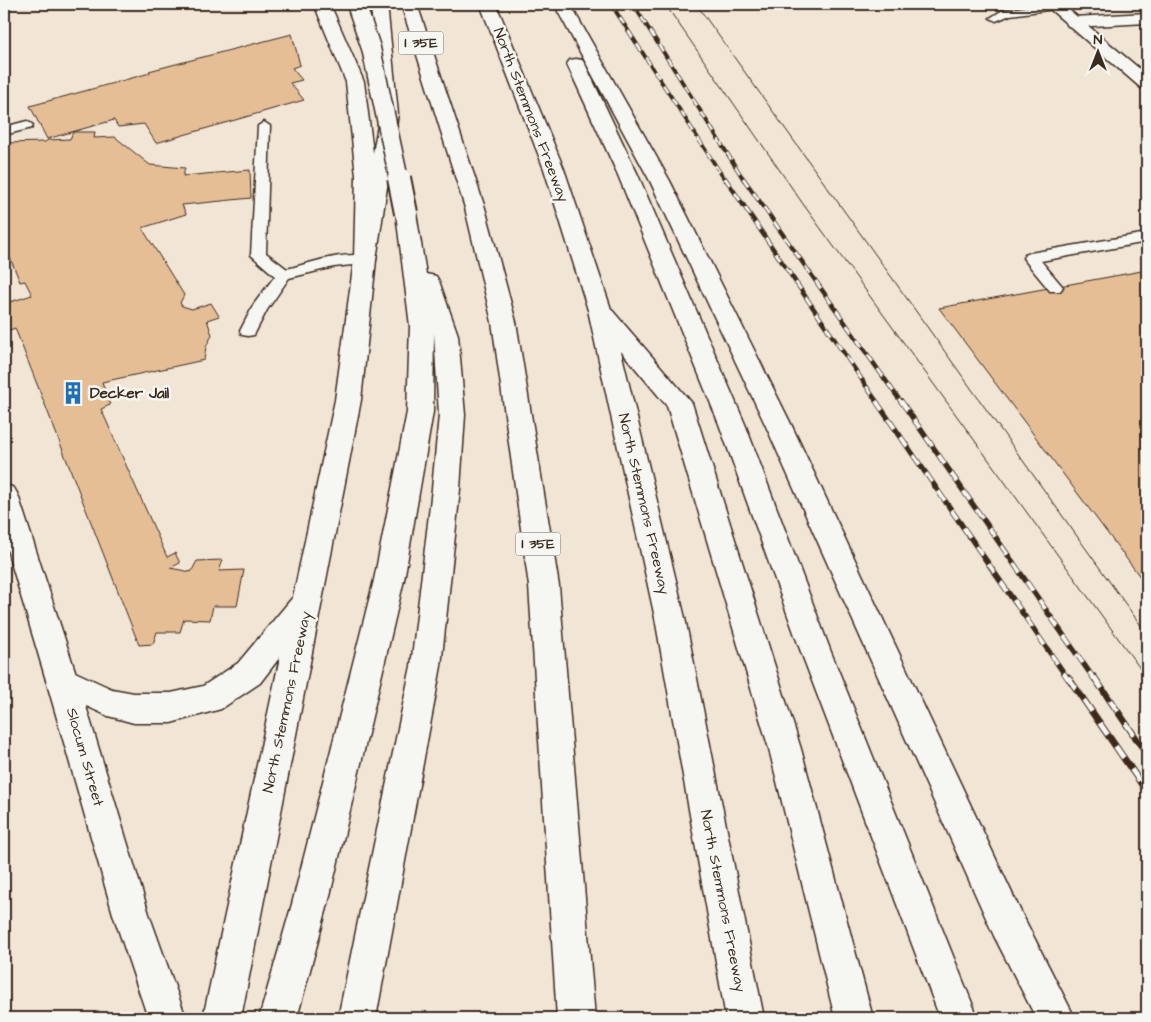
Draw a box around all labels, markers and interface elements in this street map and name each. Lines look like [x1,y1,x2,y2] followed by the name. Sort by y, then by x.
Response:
[487,25,574,206] street label: North Stemmons Freeway
[1074,28,1124,78] north arrow
[1094,30,1103,50] text: N
[398,32,444,54] road number: I 35E
[60,380,86,406] building icon: Decker Jail
[90,383,170,404] place label: Decker Jail
[612,411,675,597] street label: North Stemmons Freeway
[516,532,560,556] road number: I 35E
[257,609,317,795] street label: North Stemmons Freeway
[61,705,109,809] street label: Slocum Street
[694,808,751,994] street label: North Stemmons Freeway

